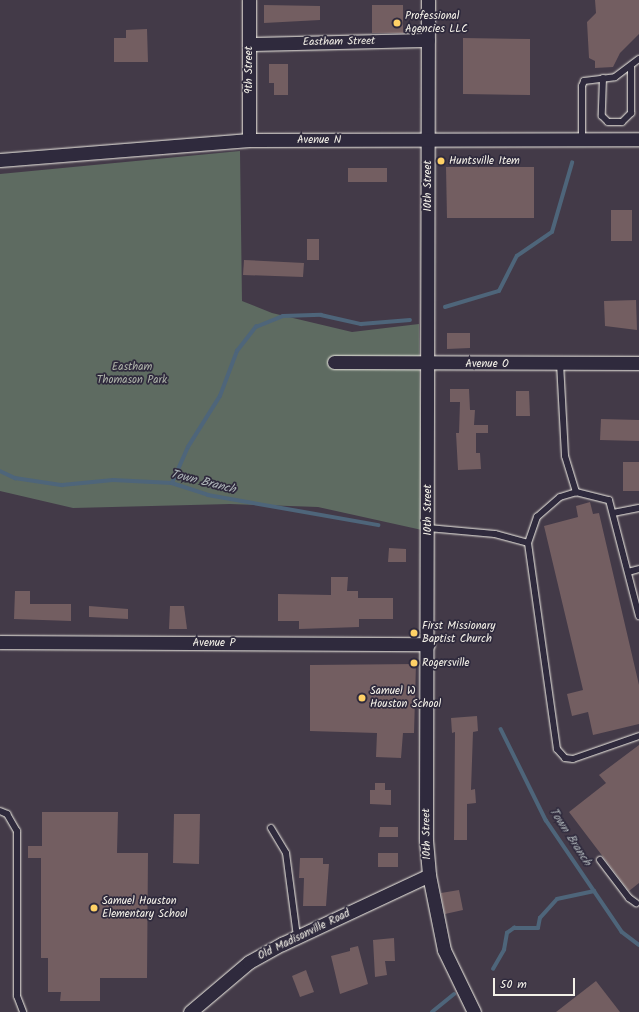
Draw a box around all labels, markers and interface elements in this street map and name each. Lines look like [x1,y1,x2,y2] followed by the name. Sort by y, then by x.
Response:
[405,10,468,36] place label: Professional Agencies LLC
[392,18,402,28] marker: Professional Agencies LLC
[303,35,375,49] street label: Eastham Street
[242,46,256,94] street label: 9th Street
[297,133,341,147] street label: Avenue N
[449,154,520,168] place label: Huntsville Item
[436,156,446,166] marker: Huntsville Item
[421,160,435,212] street label: 10th Street
[465,357,509,371] street label: Avenue O
[97,361,167,387] park label: Eastham Thomason Park
[169,467,237,497] water label: Town Branch
[421,484,435,536] street label: 10th Street
[422,620,495,646] place label: First Missionary Baptist Church
[409,628,419,638] marker: First Missionary Baptist Church
[193,636,235,650] street label: Avenue P
[422,656,470,670] place label: Rogersville
[409,658,419,668] marker: Rogersville
[370,685,441,711] place label: Samuel W Houston School
[357,693,367,703] marker: Samuel W Houston School
[546,805,594,869] water label: Town Branch
[420,808,434,860] street label: 10th Street
[102,895,188,921] place label: Samuel Houston Elementary School
[89,903,99,913] marker: Samuel Houston Elementary School
[256,907,352,963] street label: Old Madisonville Road
[495,970,577,996] scale bar
[500,975,527,994] text: 50 m

